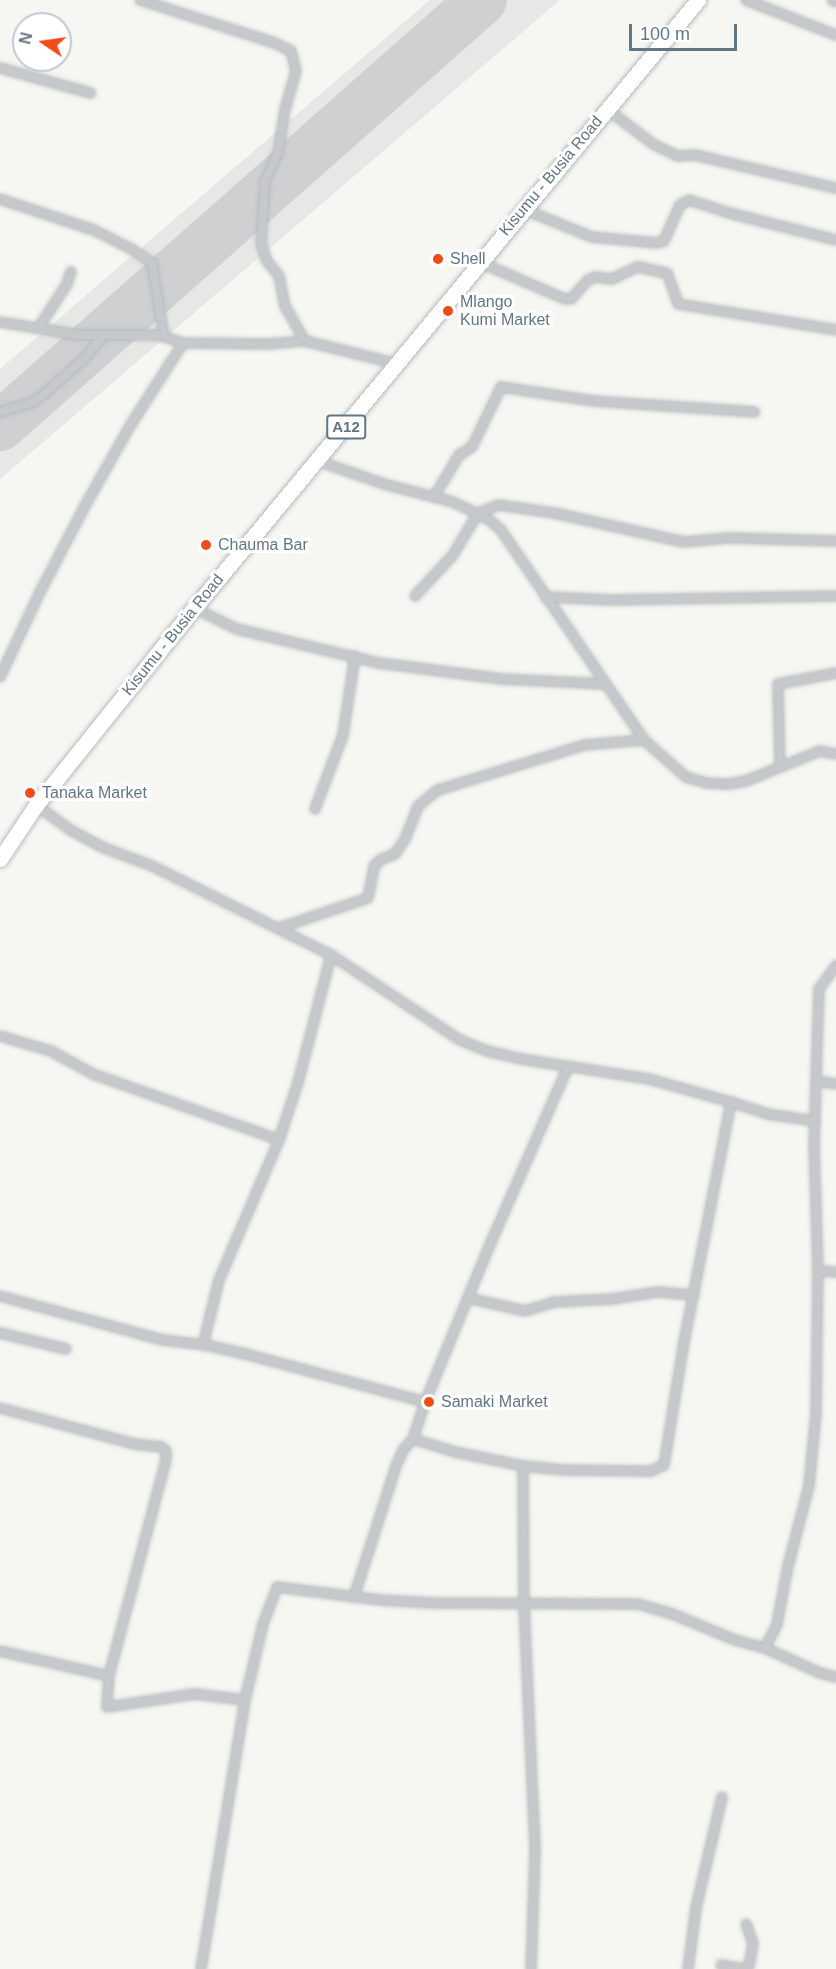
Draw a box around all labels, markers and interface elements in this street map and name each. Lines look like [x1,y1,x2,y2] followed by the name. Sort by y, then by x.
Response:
[12,12,72,72] north arrow
[632,12,740,50] scale bar
[640,24,690,44] text: 100 m
[16,31,36,46] text: N
[495,112,607,240] street label: Kisumu - Busia Road
[450,249,486,269] place label: Shell
[431,252,445,266] marker: Shell
[460,292,550,330] place label: Mlango Kumi Market
[441,304,455,318] marker: Mlango Kumi Market
[325,415,367,439] road number: A12
[218,535,308,555] place label: Chauma Bar
[199,538,213,552] marker: Chauma Bar
[118,571,228,699] street label: Kisumu - Busia Road
[42,783,147,803] place label: Tanaka Market
[23,786,37,800] marker: Tanaka Market
[441,1392,548,1412] place label: Samaki Market
[422,1395,436,1409] marker: Samaki Market

